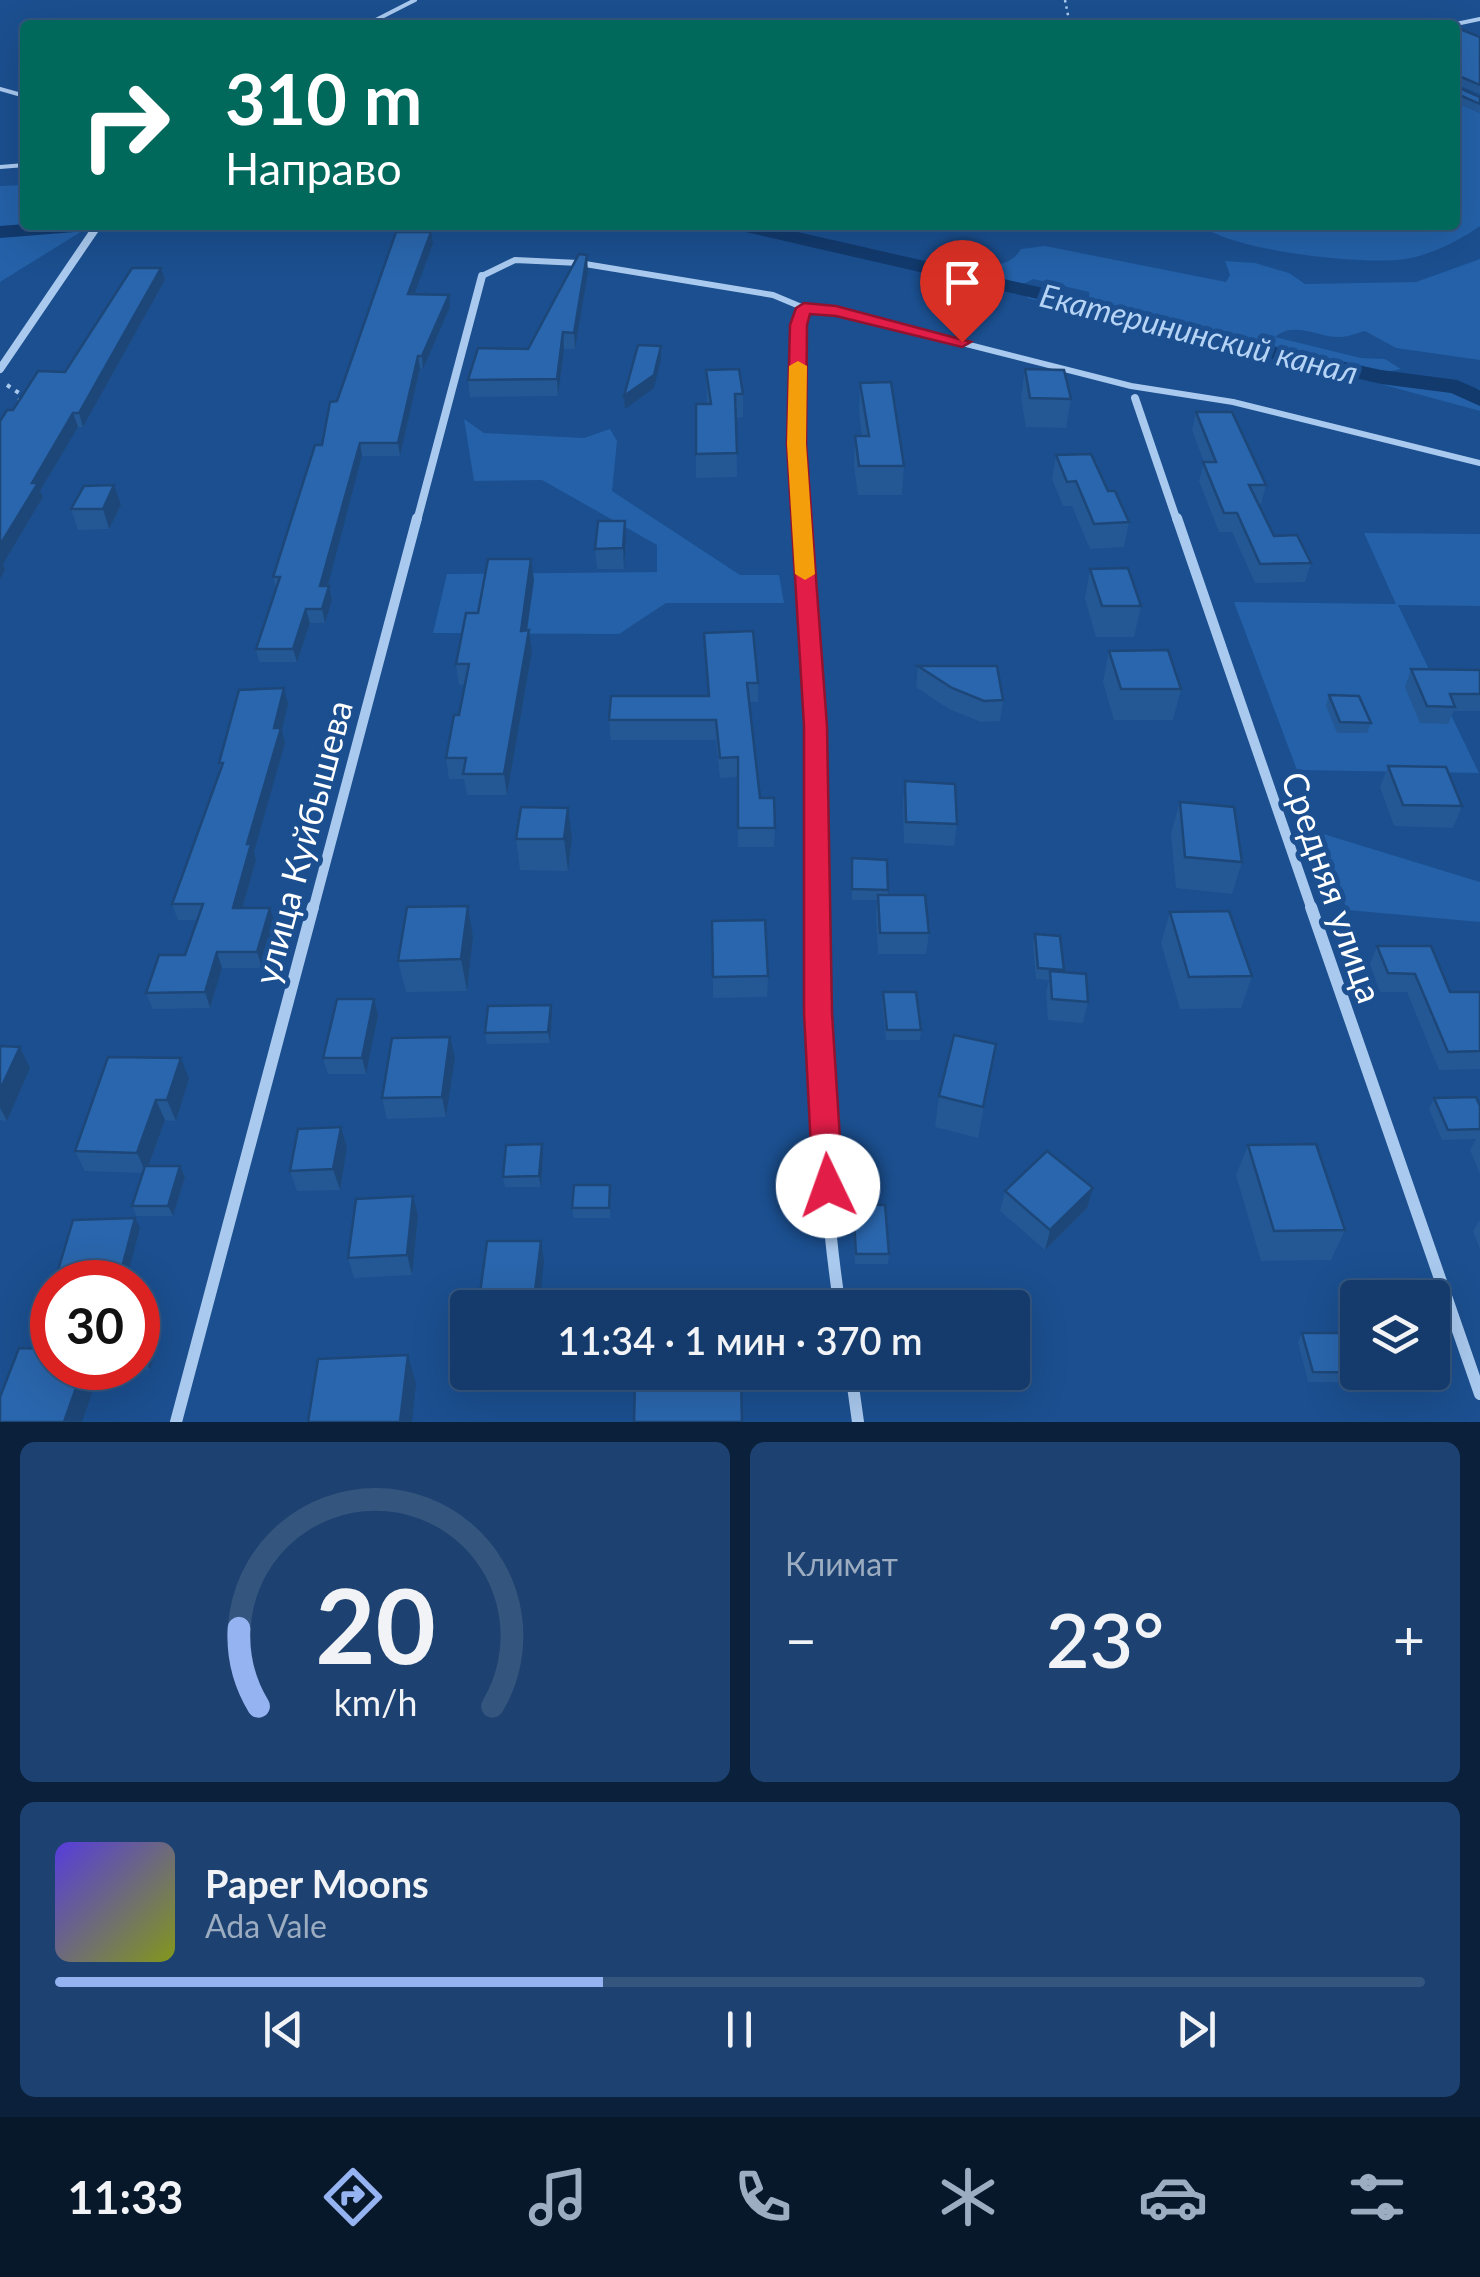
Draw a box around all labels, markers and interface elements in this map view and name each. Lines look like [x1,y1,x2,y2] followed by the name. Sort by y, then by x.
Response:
[225,56,422,140] text: 310 m
[60,60,190,190] icon: right
[225,141,402,195] text: Направо
[920,240,1005,343] pin
[935,255,990,310] icon: arrive
[1036,275,1362,391] water label: Екатерининский канал
[244,695,360,989] street label: улица Куйбышева
[1274,766,1392,1008] street label: Средняя улица
[776,1134,880,1238] position arrow
[30,1260,160,1390] speed limit sign: 30
[1340,1280,1450,1390] map controls
[1340,1280,1450,1390] button: layers
[557,1317,923,1363] text: 11:34 · 1 мин · 370 m
[785,1544,898,1583] text: Климат
[315,1561,435,1686] text: 20
[1046,1594,1164,1684] text: 23°
[785,1606,817,1672] text: −
[1393,1606,1425,1672] text: +
[333,1681,417,1724] text: km/h
[205,1860,429,1906] text: Paper Moons
[205,1906,327,1945] text: Ada Vale
[256,2002,311,2057] icon: previous
[712,2002,767,2057] icon: pause
[1169,2002,1224,2057] icon: next
[318,2162,388,2232] icon: directions
[523,2162,593,2232] icon: music
[728,2162,798,2232] icon: phone
[933,2162,1003,2232] icon: climate
[1138,2162,1208,2232] icon: car
[1342,2162,1412,2232] icon: filters
[67,2170,183,2224] text: 11:33

